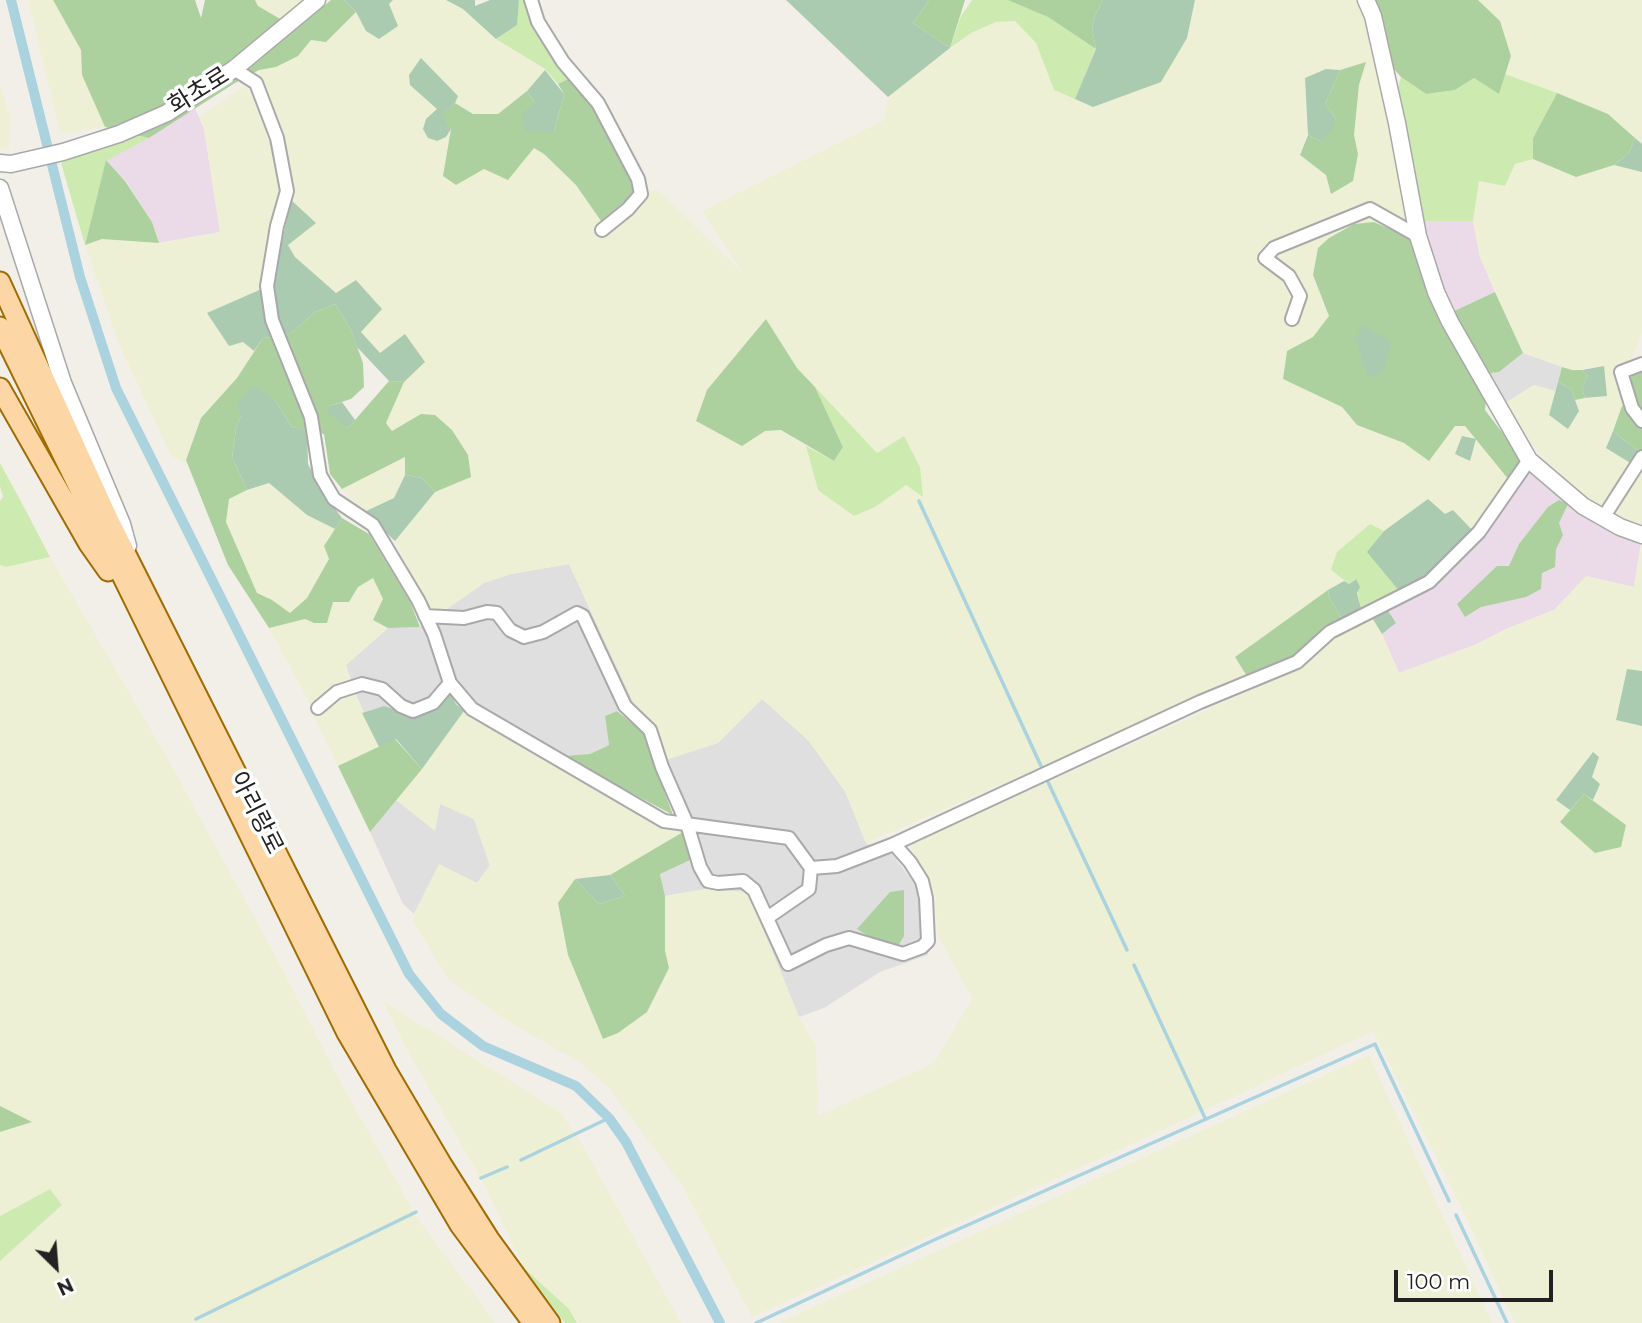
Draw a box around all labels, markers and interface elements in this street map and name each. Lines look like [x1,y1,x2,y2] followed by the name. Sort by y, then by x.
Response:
[163,61,235,121] street label: 화초로
[223,767,289,859] street label: 아리랑로
[21,1232,91,1302] north arrow
[1397,1256,1556,1300] scale bar
[1407,1269,1470,1294] text: 100 m
[53,1273,77,1300] text: N

